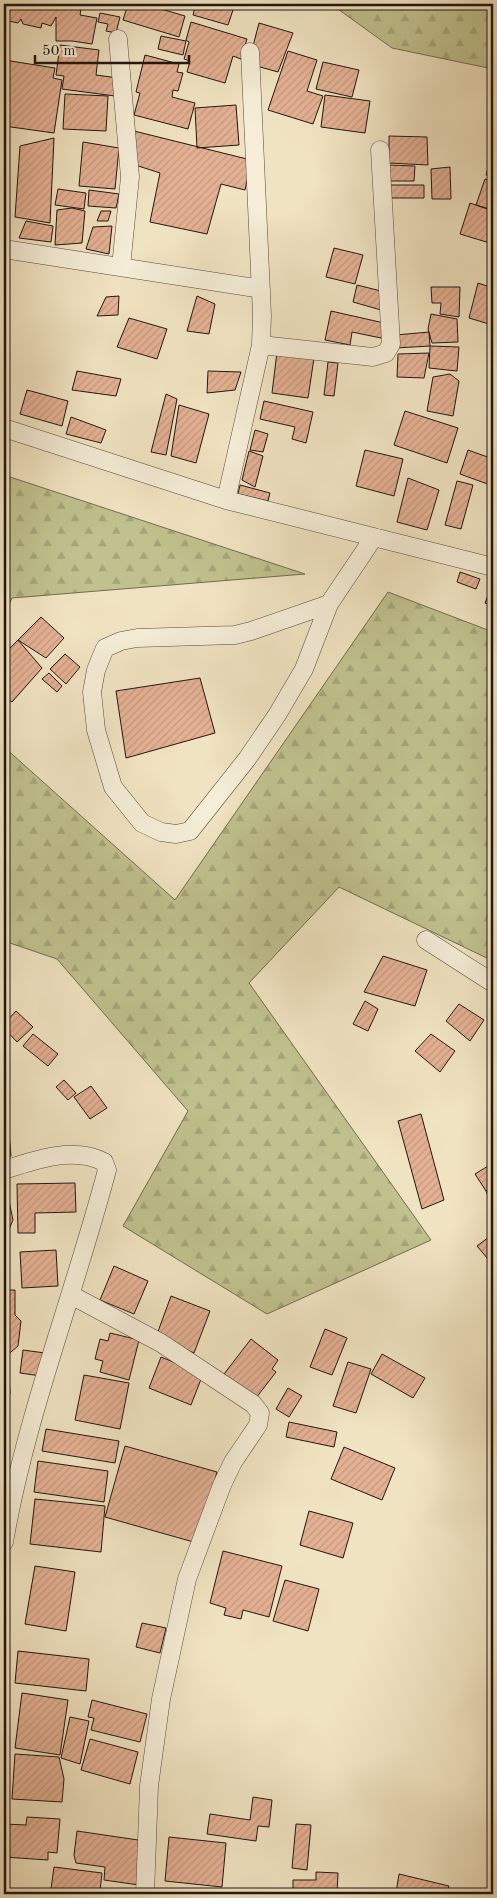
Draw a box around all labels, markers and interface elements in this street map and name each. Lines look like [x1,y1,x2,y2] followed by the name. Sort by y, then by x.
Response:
[35,32,189,64] scale bar
[42,44,76,59] text: 50 m

